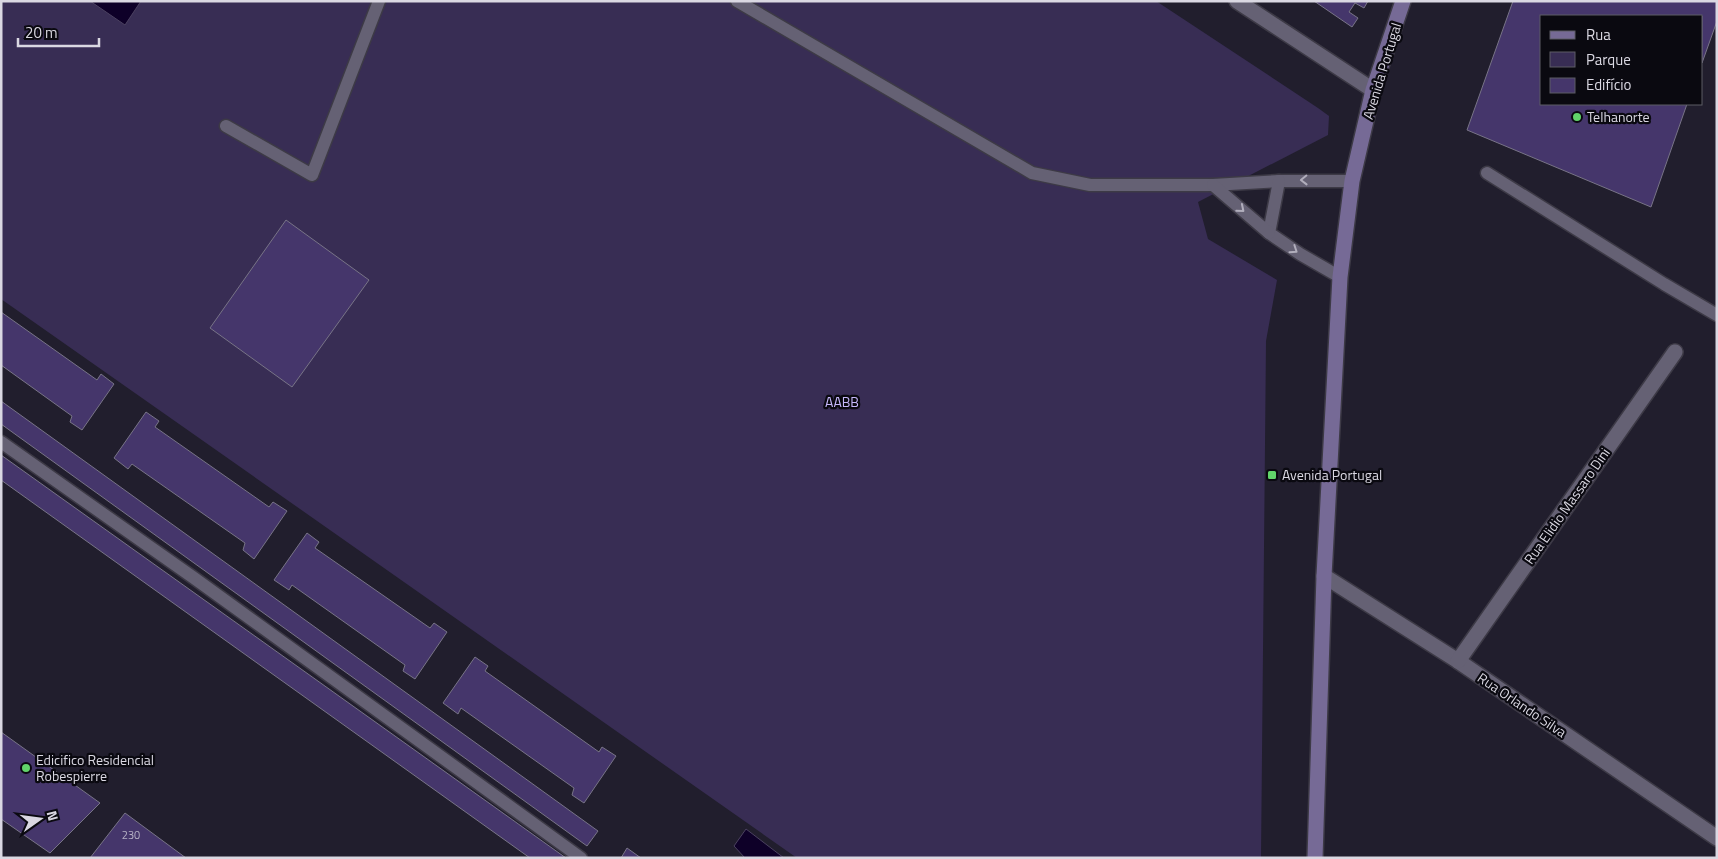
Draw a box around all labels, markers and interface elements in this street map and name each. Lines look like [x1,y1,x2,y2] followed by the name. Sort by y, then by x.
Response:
[18,15,99,47] scale bar
[1540,15,1703,105] legend
[1357,20,1406,122] street label: Avenida Portugal
[25,21,58,44] text: 20 m
[1586,23,1611,46] text: Rua
[1586,48,1631,71] text: Parque
[1586,73,1631,96] text: Edifício
[1587,106,1650,127] place label: Telhanorte
[1571,111,1583,123] marker: Telhanorte
[1299,175,1307,186] one-way arrow
[1235,203,1244,212] one-way arrow
[1288,244,1298,253] one-way arrow
[825,391,859,412] park label: AABB
[1518,443,1615,568] street label: Rua Elidio Massaro Dini
[1282,464,1382,485] place label: Avenida Portugal
[1266,469,1278,481] marker: Avenida Portugal
[1474,667,1571,742] street label: Rua Orlando Silva
[36,749,154,786] place label: Edicifico Residencial Robespierre
[20,762,32,774] marker: Edicifico Residencial Robespierre
[15,794,65,844] north arrow
[42,808,64,823] text: N
[122,827,140,843] house number: 230

